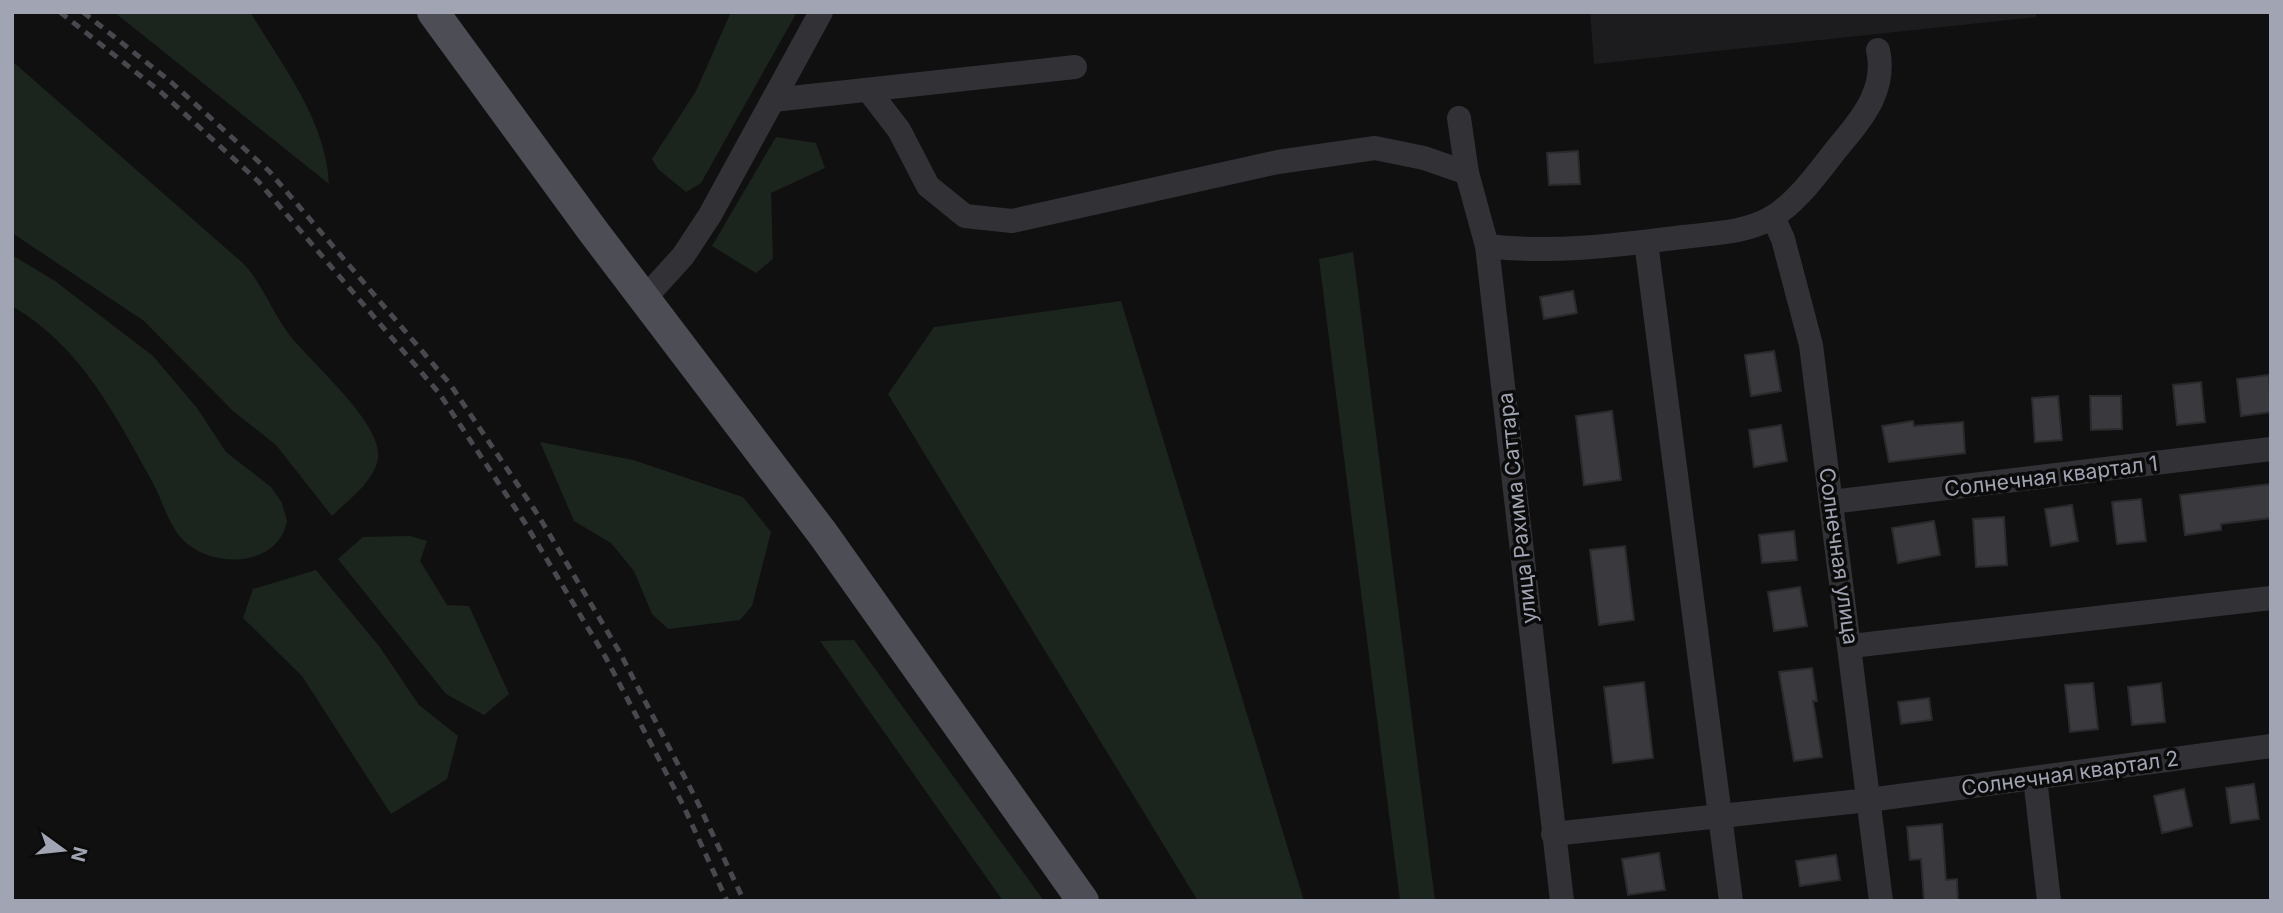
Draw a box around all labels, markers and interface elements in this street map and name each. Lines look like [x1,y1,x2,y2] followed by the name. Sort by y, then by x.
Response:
[1492,391,1542,625] street label: улица Рахима Саттара
[1943,451,2159,501] street label: Солнечная квартал 1
[1814,466,1864,646] street label: Солнечная улица
[1960,745,2180,801] street label: Солнечная квартал 2
[28,815,98,885] north arrow
[66,844,92,864] text: N

